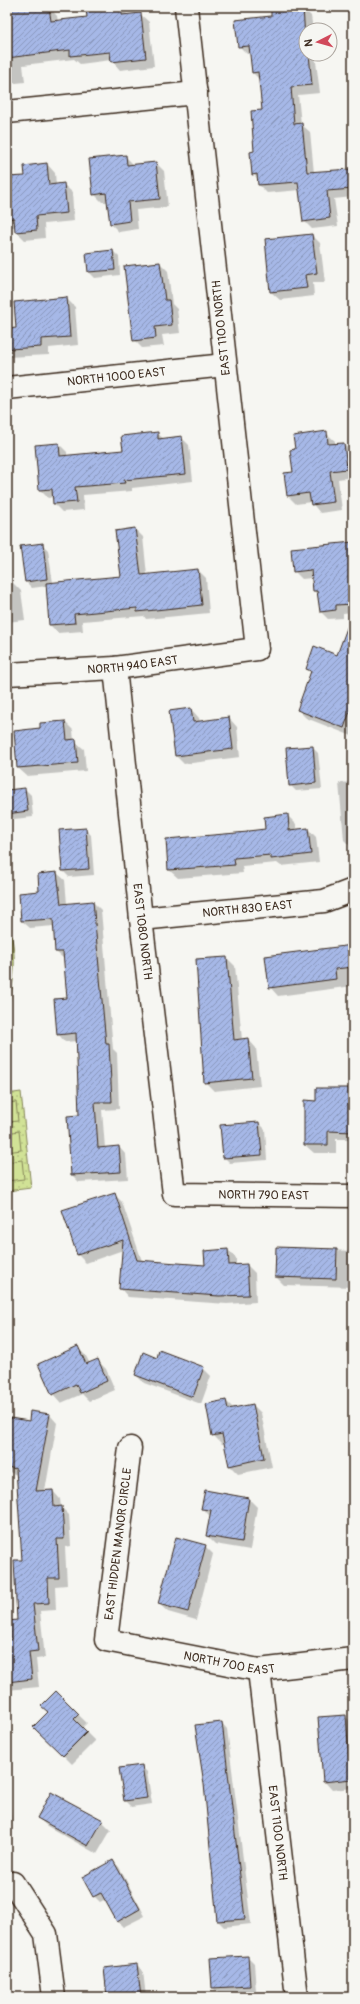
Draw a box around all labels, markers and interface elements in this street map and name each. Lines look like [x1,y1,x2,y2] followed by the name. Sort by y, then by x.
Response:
[298,22,338,62] north arrow
[302,38,315,47] text: N
[209,279,234,376] street label: EAST 1100 NORTH
[66,364,167,390] street label: NORTH 1000 EAST
[87,653,179,678] street label: NORTH 940 EAST
[129,883,155,981] street label: EAST 1080 NORTH
[202,897,294,921] street label: NORTH 830 EAST
[218,1187,309,1204] street label: NORTH 790 EAST
[102,1467,135,1621] street label: EAST HIDDEN MANOR CIRCLE
[182,1648,276,1678] street label: NORTH 700 EAST
[264,1785,290,1882] street label: EAST 1100 NORTH

